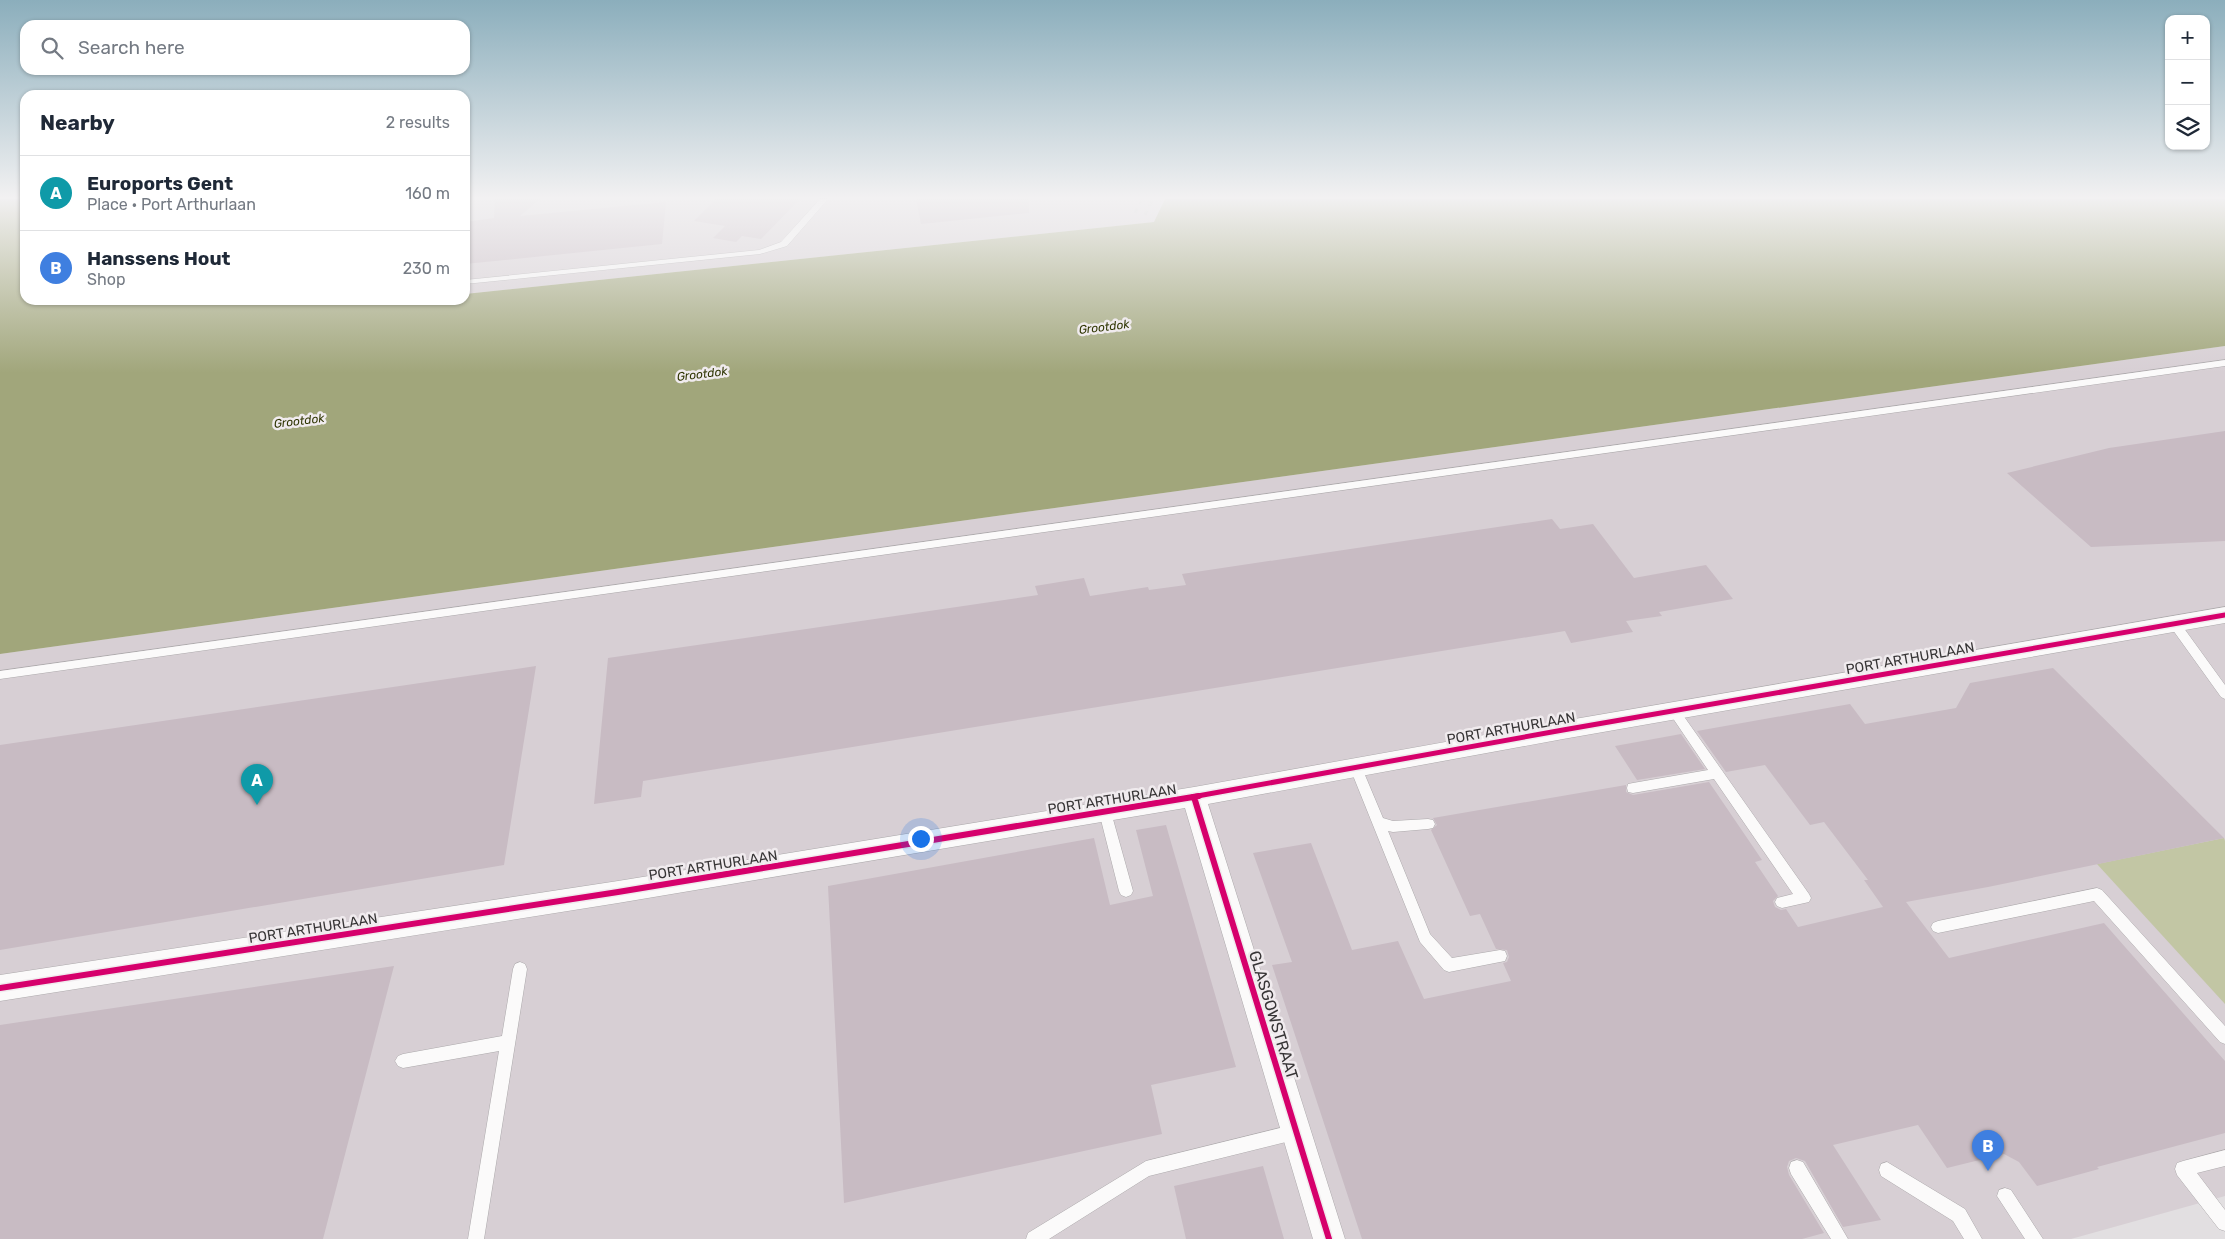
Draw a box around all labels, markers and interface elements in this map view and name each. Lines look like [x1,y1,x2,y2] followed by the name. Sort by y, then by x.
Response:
[2165,15,2210,150] map controls
[2165,15,2210,60] button: +
[20,20,470,75] search box
[38,34,66,62] icon: search
[78,36,185,59] text: Search here
[2165,60,2210,105] button: −
[2165,105,2210,150] button: layers
[40,110,115,135] text: Nearby
[386,113,450,132] text: 2 results
[87,172,233,195] text: Euroports Gent
[50,184,62,203] text: A
[405,184,450,203] text: 160 m
[87,195,256,214] text: Place · Port Arthurlaan
[87,247,230,270] text: Hanssens Hout
[50,259,62,278] text: B
[403,259,450,278] text: 230 m
[87,270,125,289] text: Shop
[1078,317,1131,337] water label: Grootdok
[676,364,729,384] water label: Grootdok
[273,411,326,431] water label: Grootdok
[1844,639,1976,678] street label: PORT ARTHURLAAN
[1445,709,1577,748] street label: PORT ARTHURLAAN
[241,764,273,805] pin: A
[1046,781,1178,818] street label: PORT ARTHURLAAN
[908,826,934,852] your location
[647,847,779,884] street label: PORT ARTHURLAAN
[247,910,379,947] street label: PORT ARTHURLAAN
[1245,948,1302,1082] street label: GLASGOWSTRAAT
[1972,1130,2004,1171] pin: B

